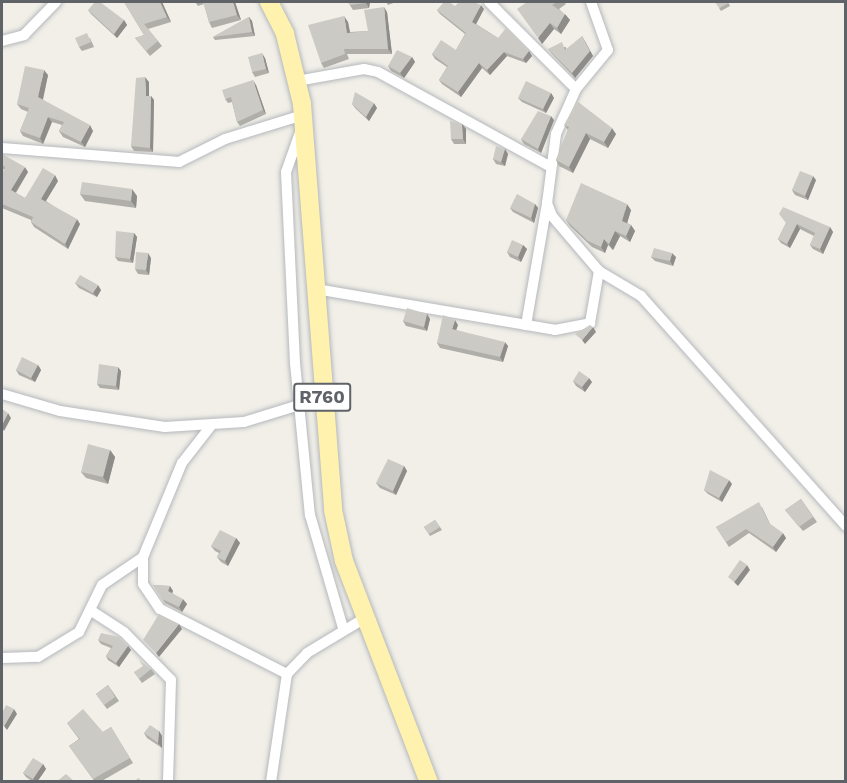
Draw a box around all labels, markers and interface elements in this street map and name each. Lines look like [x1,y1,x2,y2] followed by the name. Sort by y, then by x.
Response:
[292,382,352,412] road number: R760

